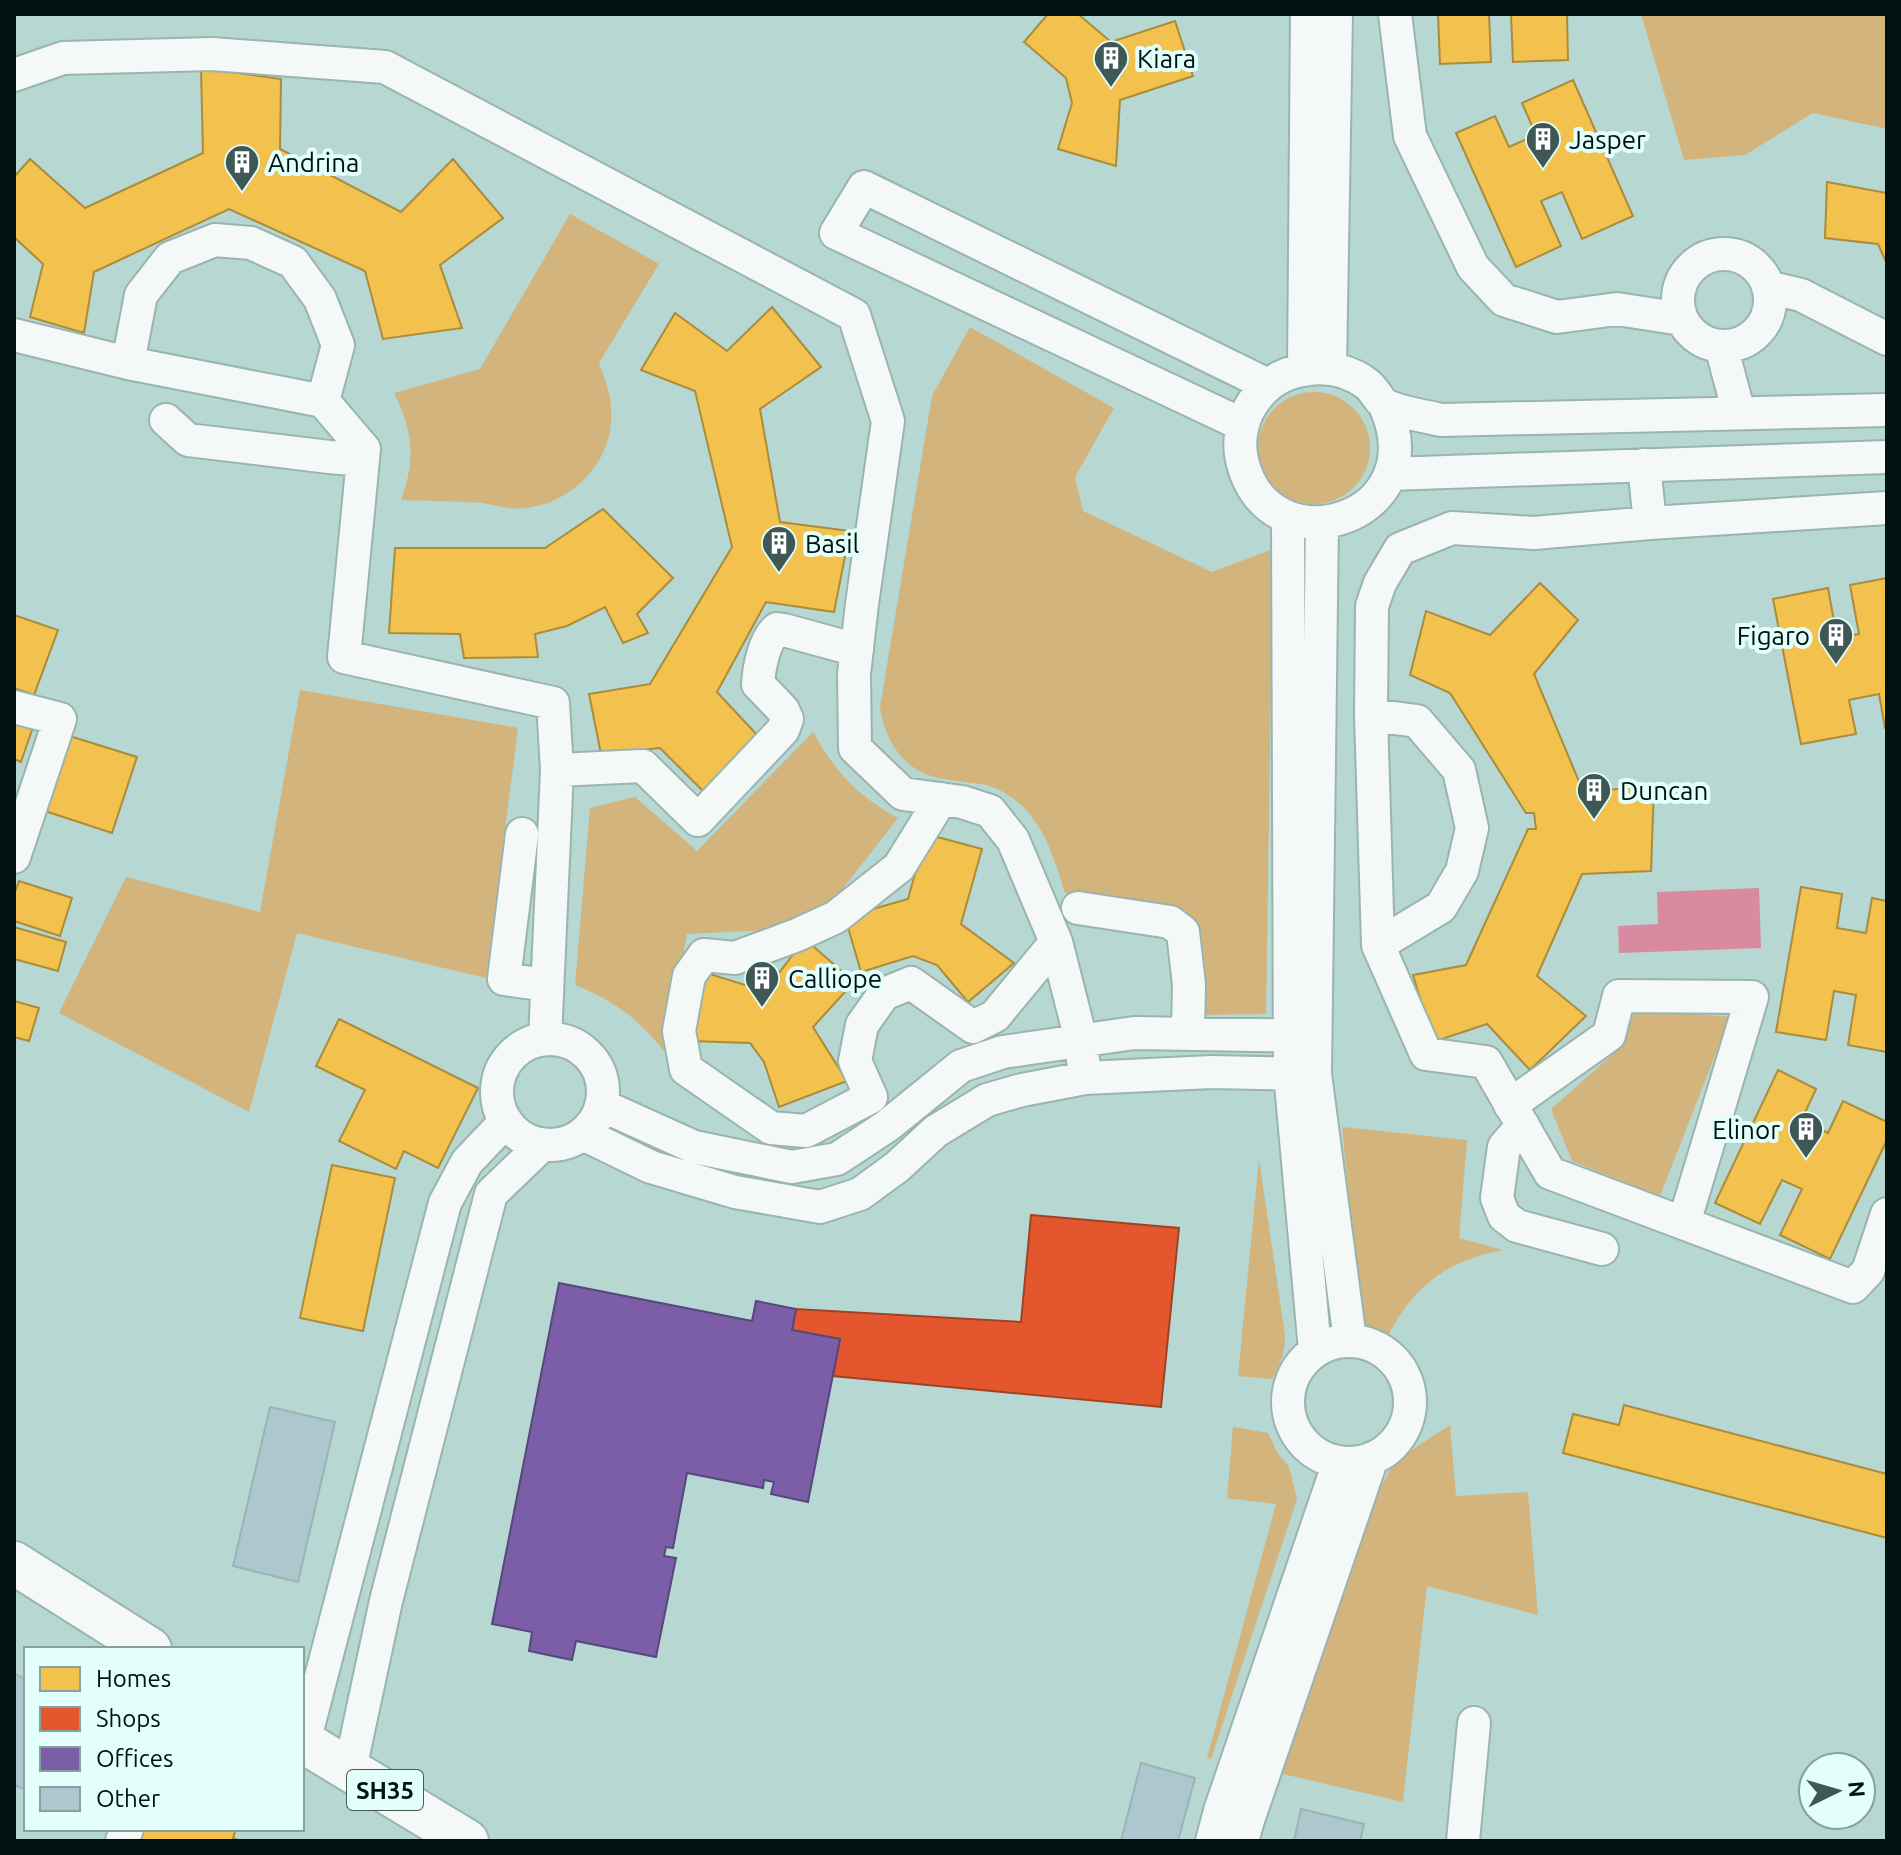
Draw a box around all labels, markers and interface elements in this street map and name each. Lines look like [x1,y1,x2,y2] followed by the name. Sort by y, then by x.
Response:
[1092,39,1130,89] building icon: Kiara
[1137,44,1196,73] place label: Kiara
[1524,120,1562,170] building icon: Jasper
[1569,125,1646,154] place label: Jasper
[223,143,261,193] building icon: Andrina
[268,148,359,177] place label: Andrina
[760,524,798,574] building icon: Basil
[805,529,859,558] place label: Basil
[1817,616,1855,666] building icon: Figaro
[1737,621,1810,650] place label: Figaro
[1575,771,1613,821] building icon: Duncan
[1620,776,1708,805] place label: Duncan
[743,959,781,1009] building icon: Calliope
[788,964,882,993] place label: Calliope
[1787,1110,1825,1160] building icon: Elinor
[1712,1115,1780,1144] place label: Elinor
[24,1647,304,1831] legend
[96,1665,171,1692] text: Homes
[96,1705,161,1732] text: Shops
[96,1745,174,1772] text: Offices
[1797,1751,1877,1831] north arrow
[347,1770,423,1810] road number: SH35
[1844,1780,1871,1798] text: N
[96,1785,160,1812] text: Other

